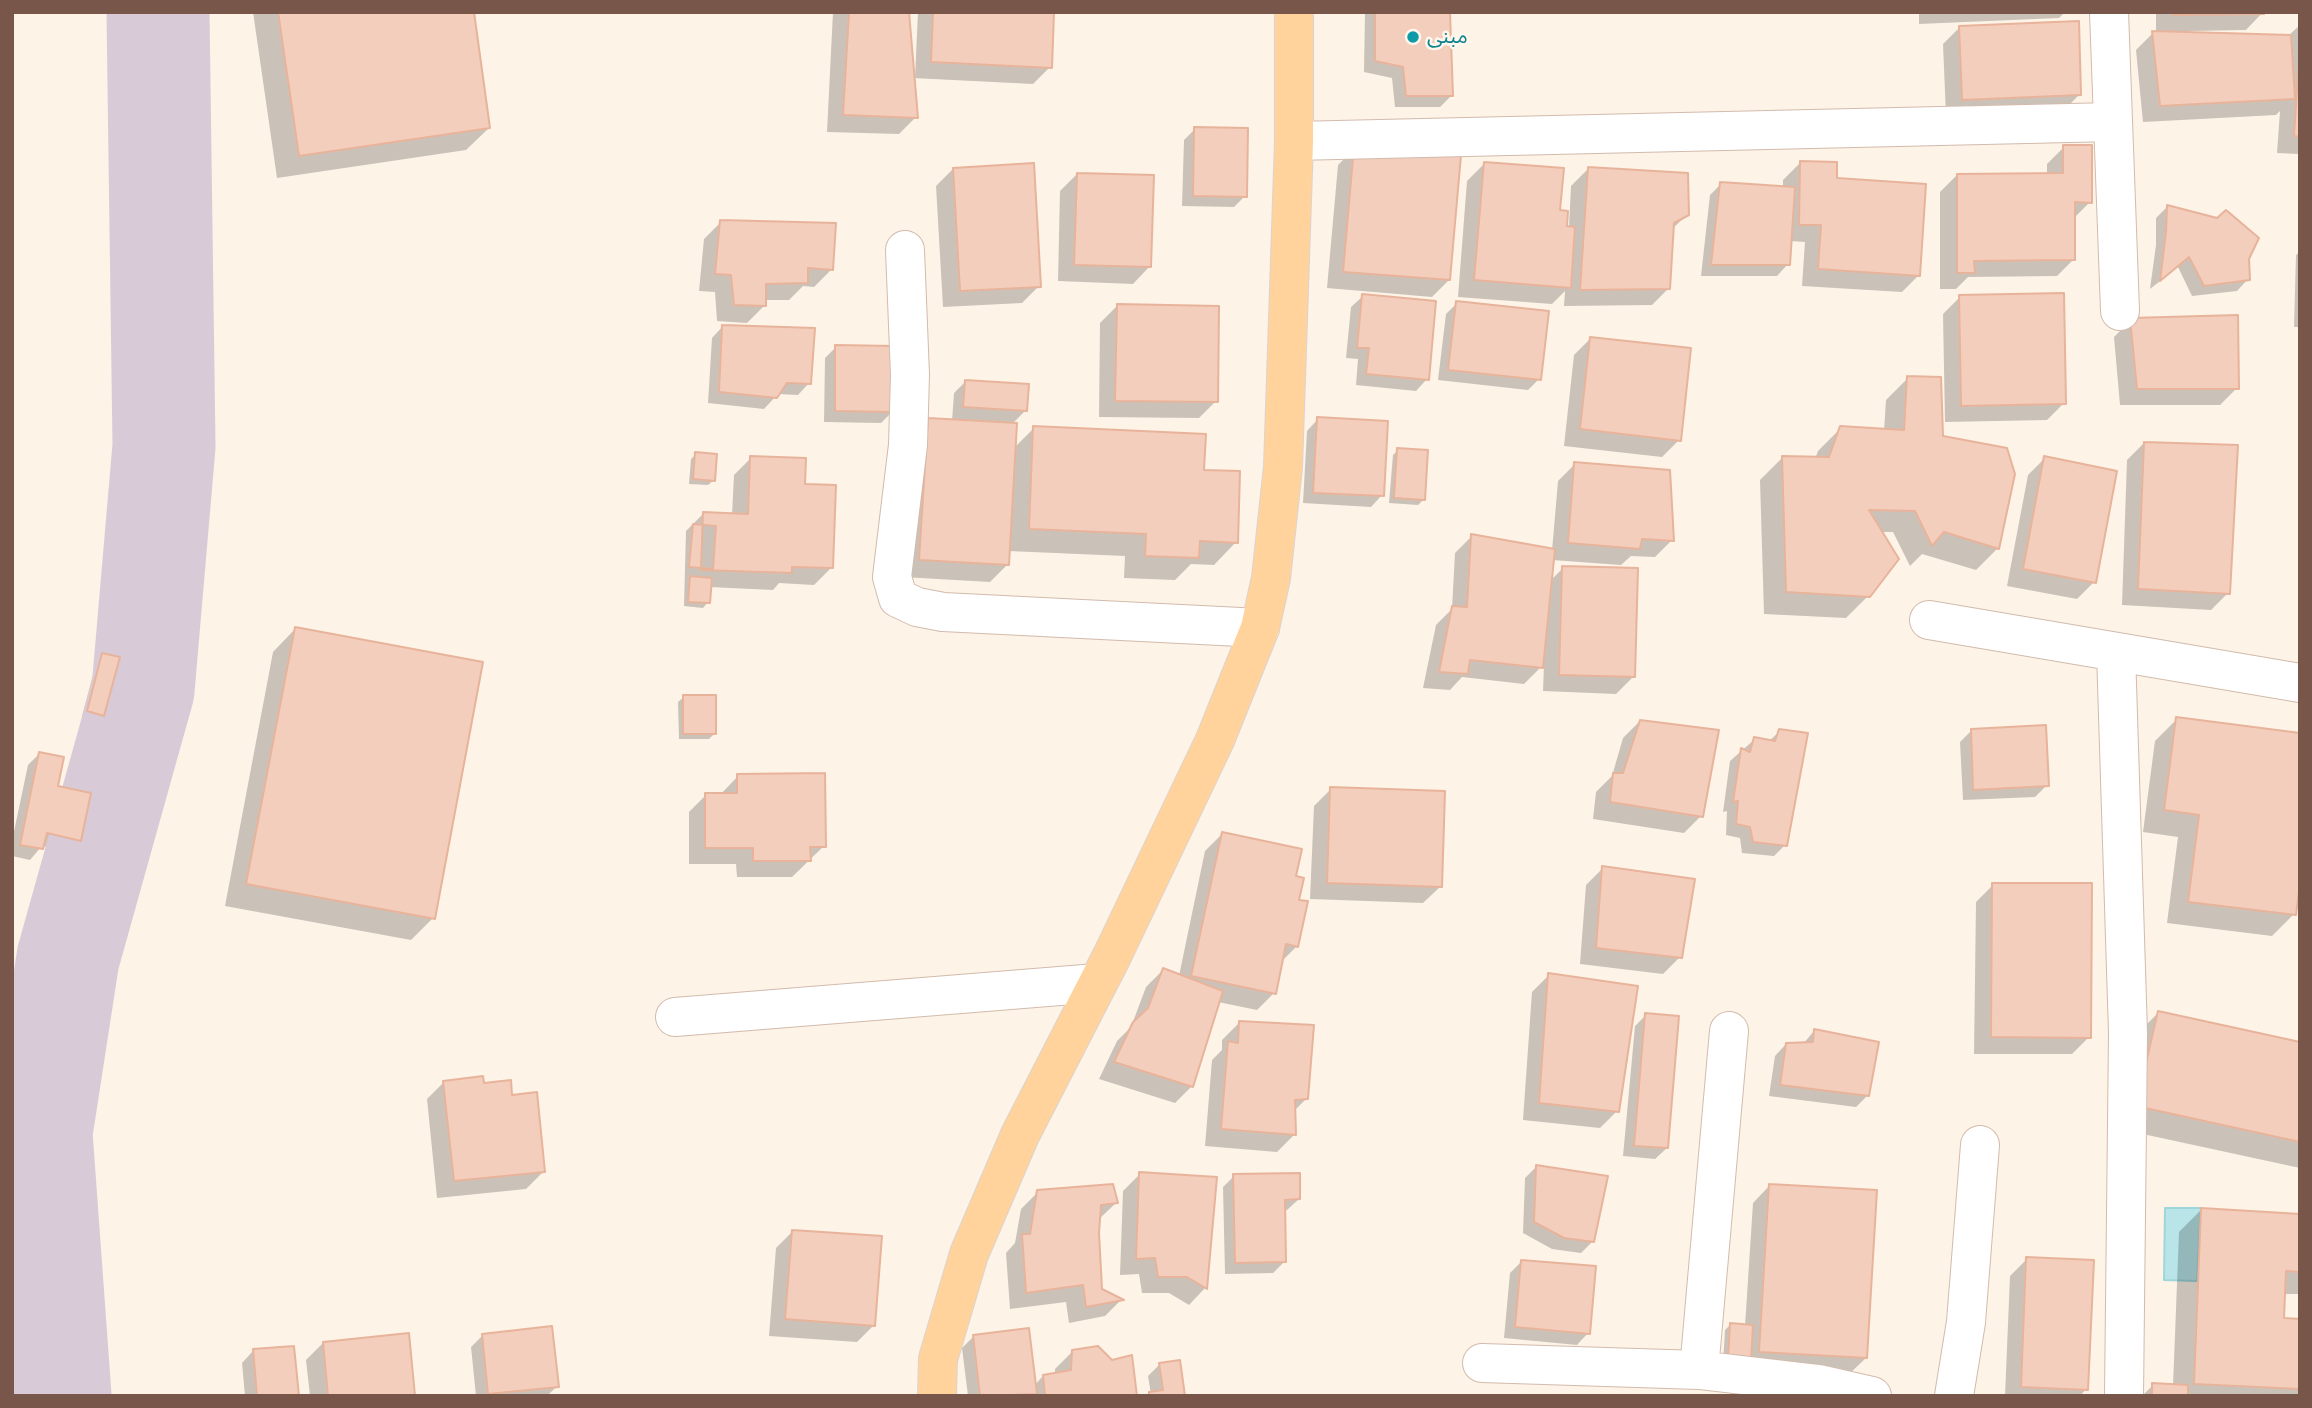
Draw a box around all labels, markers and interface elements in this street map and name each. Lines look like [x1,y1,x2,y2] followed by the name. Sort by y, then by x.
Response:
[1427,24,1468,50] place label: مبنى
[1405,29,1421,45] marker: مبنى

